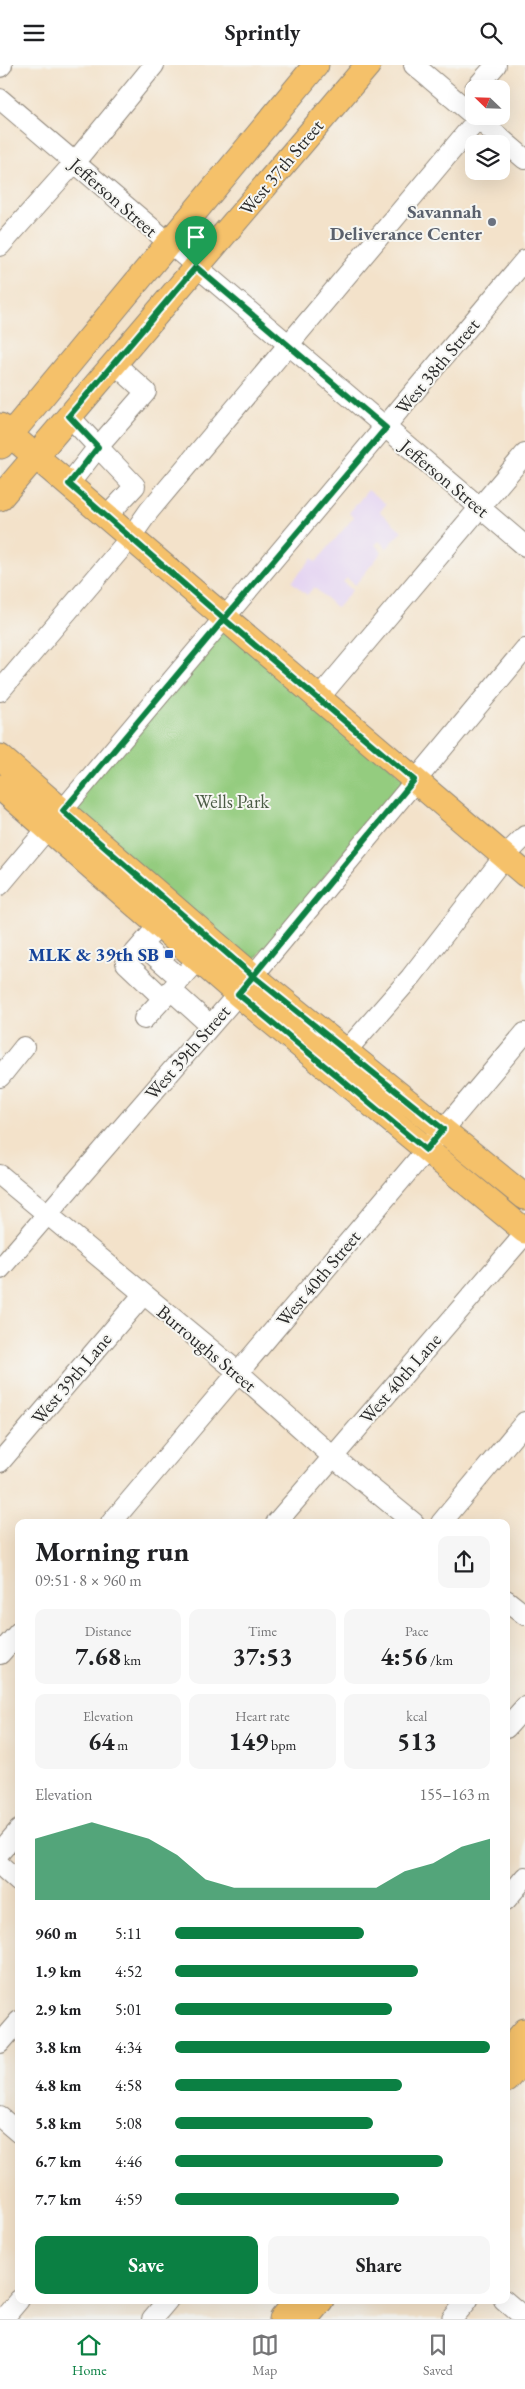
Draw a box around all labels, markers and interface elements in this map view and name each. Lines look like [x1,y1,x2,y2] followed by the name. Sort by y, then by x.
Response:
[225,18,300,47] text: Sprintly
[20,19,48,47] icon: menu
[477,19,505,47] icon: search
[465,80,510,125] north arrow
[465,80,510,180] map controls
[234,114,329,221] street label: West 37th Street
[465,135,510,180] button: layers
[63,151,163,243] street label: Jefferson Street
[330,199,482,246] place label: Savannah Deliverance Center
[175,216,217,267] pin
[486,216,498,228] marker: Savannah Deliverance Center
[182,223,210,251] icon: arrive
[390,313,485,420] street label: West 38th Street
[393,432,495,523] street label: Jefferson Street
[195,789,270,814] park label: Wells Park
[28,942,159,967] place label: MLK & 39th SB
[163,948,175,960] marker: MLK & 39th SB
[139,999,236,1105] street label: West 39th Street
[271,1225,366,1332] street label: West 40th Street
[152,1299,262,1398] street label: Burroughs Street
[26,1327,117,1430] street label: West 39th Lane
[354,1328,447,1429] street label: West 40th Lane
[35,1533,189,1569] text: Morning run
[438,1536,490,1588] button: share
[35,1570,142,1591] text: 09:51 · 8 × 960 m
[85,1622,132,1640] text: Distance
[248,1622,277,1640] text: Time
[405,1622,429,1640] text: Pace
[75,1640,121,1672] text: 7.68
[233,1640,292,1672] text: 37:53
[381,1640,427,1672] text: 4:56
[121,1651,141,1669] text: km
[427,1651,453,1669] text: /km
[83,1707,133,1725] text: Elevation
[235,1707,290,1725] text: Heart rate
[406,1707,427,1725] text: kcal
[88,1725,115,1757] text: 64
[229,1725,268,1757] text: 149
[397,1725,437,1757] text: 513
[115,1736,128,1754] text: m
[268,1736,296,1754] text: bpm
[35,1784,93,1805] text: Elevation
[419,1784,490,1805] text: 155–163 m
[35,1923,77,1944] text: 960 m
[115,1923,142,1944] text: 5:11
[35,1961,81,1982] text: 1.9 km
[115,1961,142,1982] text: 4:52
[35,1999,81,2020] text: 2.9 km
[115,1999,142,2020] text: 5:01
[35,2037,81,2058] text: 3.8 km
[115,2037,142,2058] text: 4:34
[35,2075,81,2096] text: 4.8 km
[115,2075,142,2096] text: 4:58
[35,2113,81,2134] text: 5.8 km
[115,2113,142,2134] text: 5:08
[35,2151,81,2172] text: 6.7 km
[115,2151,142,2172] text: 4:46
[35,2189,81,2210] text: 7.7 km
[115,2189,142,2210] text: 4:59
[35,2236,258,2294] button: Save
[268,2236,490,2294] button: Share
[72,2331,107,2379] tab: Home
[251,2331,279,2379] tab: Map
[423,2331,453,2379] tab: Saved

